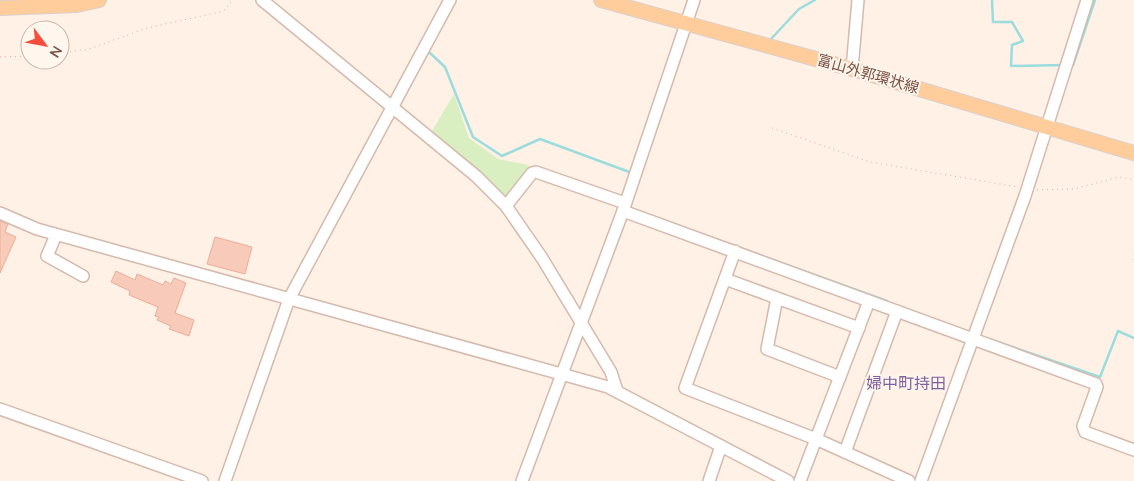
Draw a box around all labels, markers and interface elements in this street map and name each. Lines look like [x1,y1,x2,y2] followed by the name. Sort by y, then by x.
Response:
[20,20,70,70] north arrow
[45,42,66,61] text: N
[815,50,921,98] street label: 富山外郭環状線
[866,373,946,395] district label: 婦中町持田

